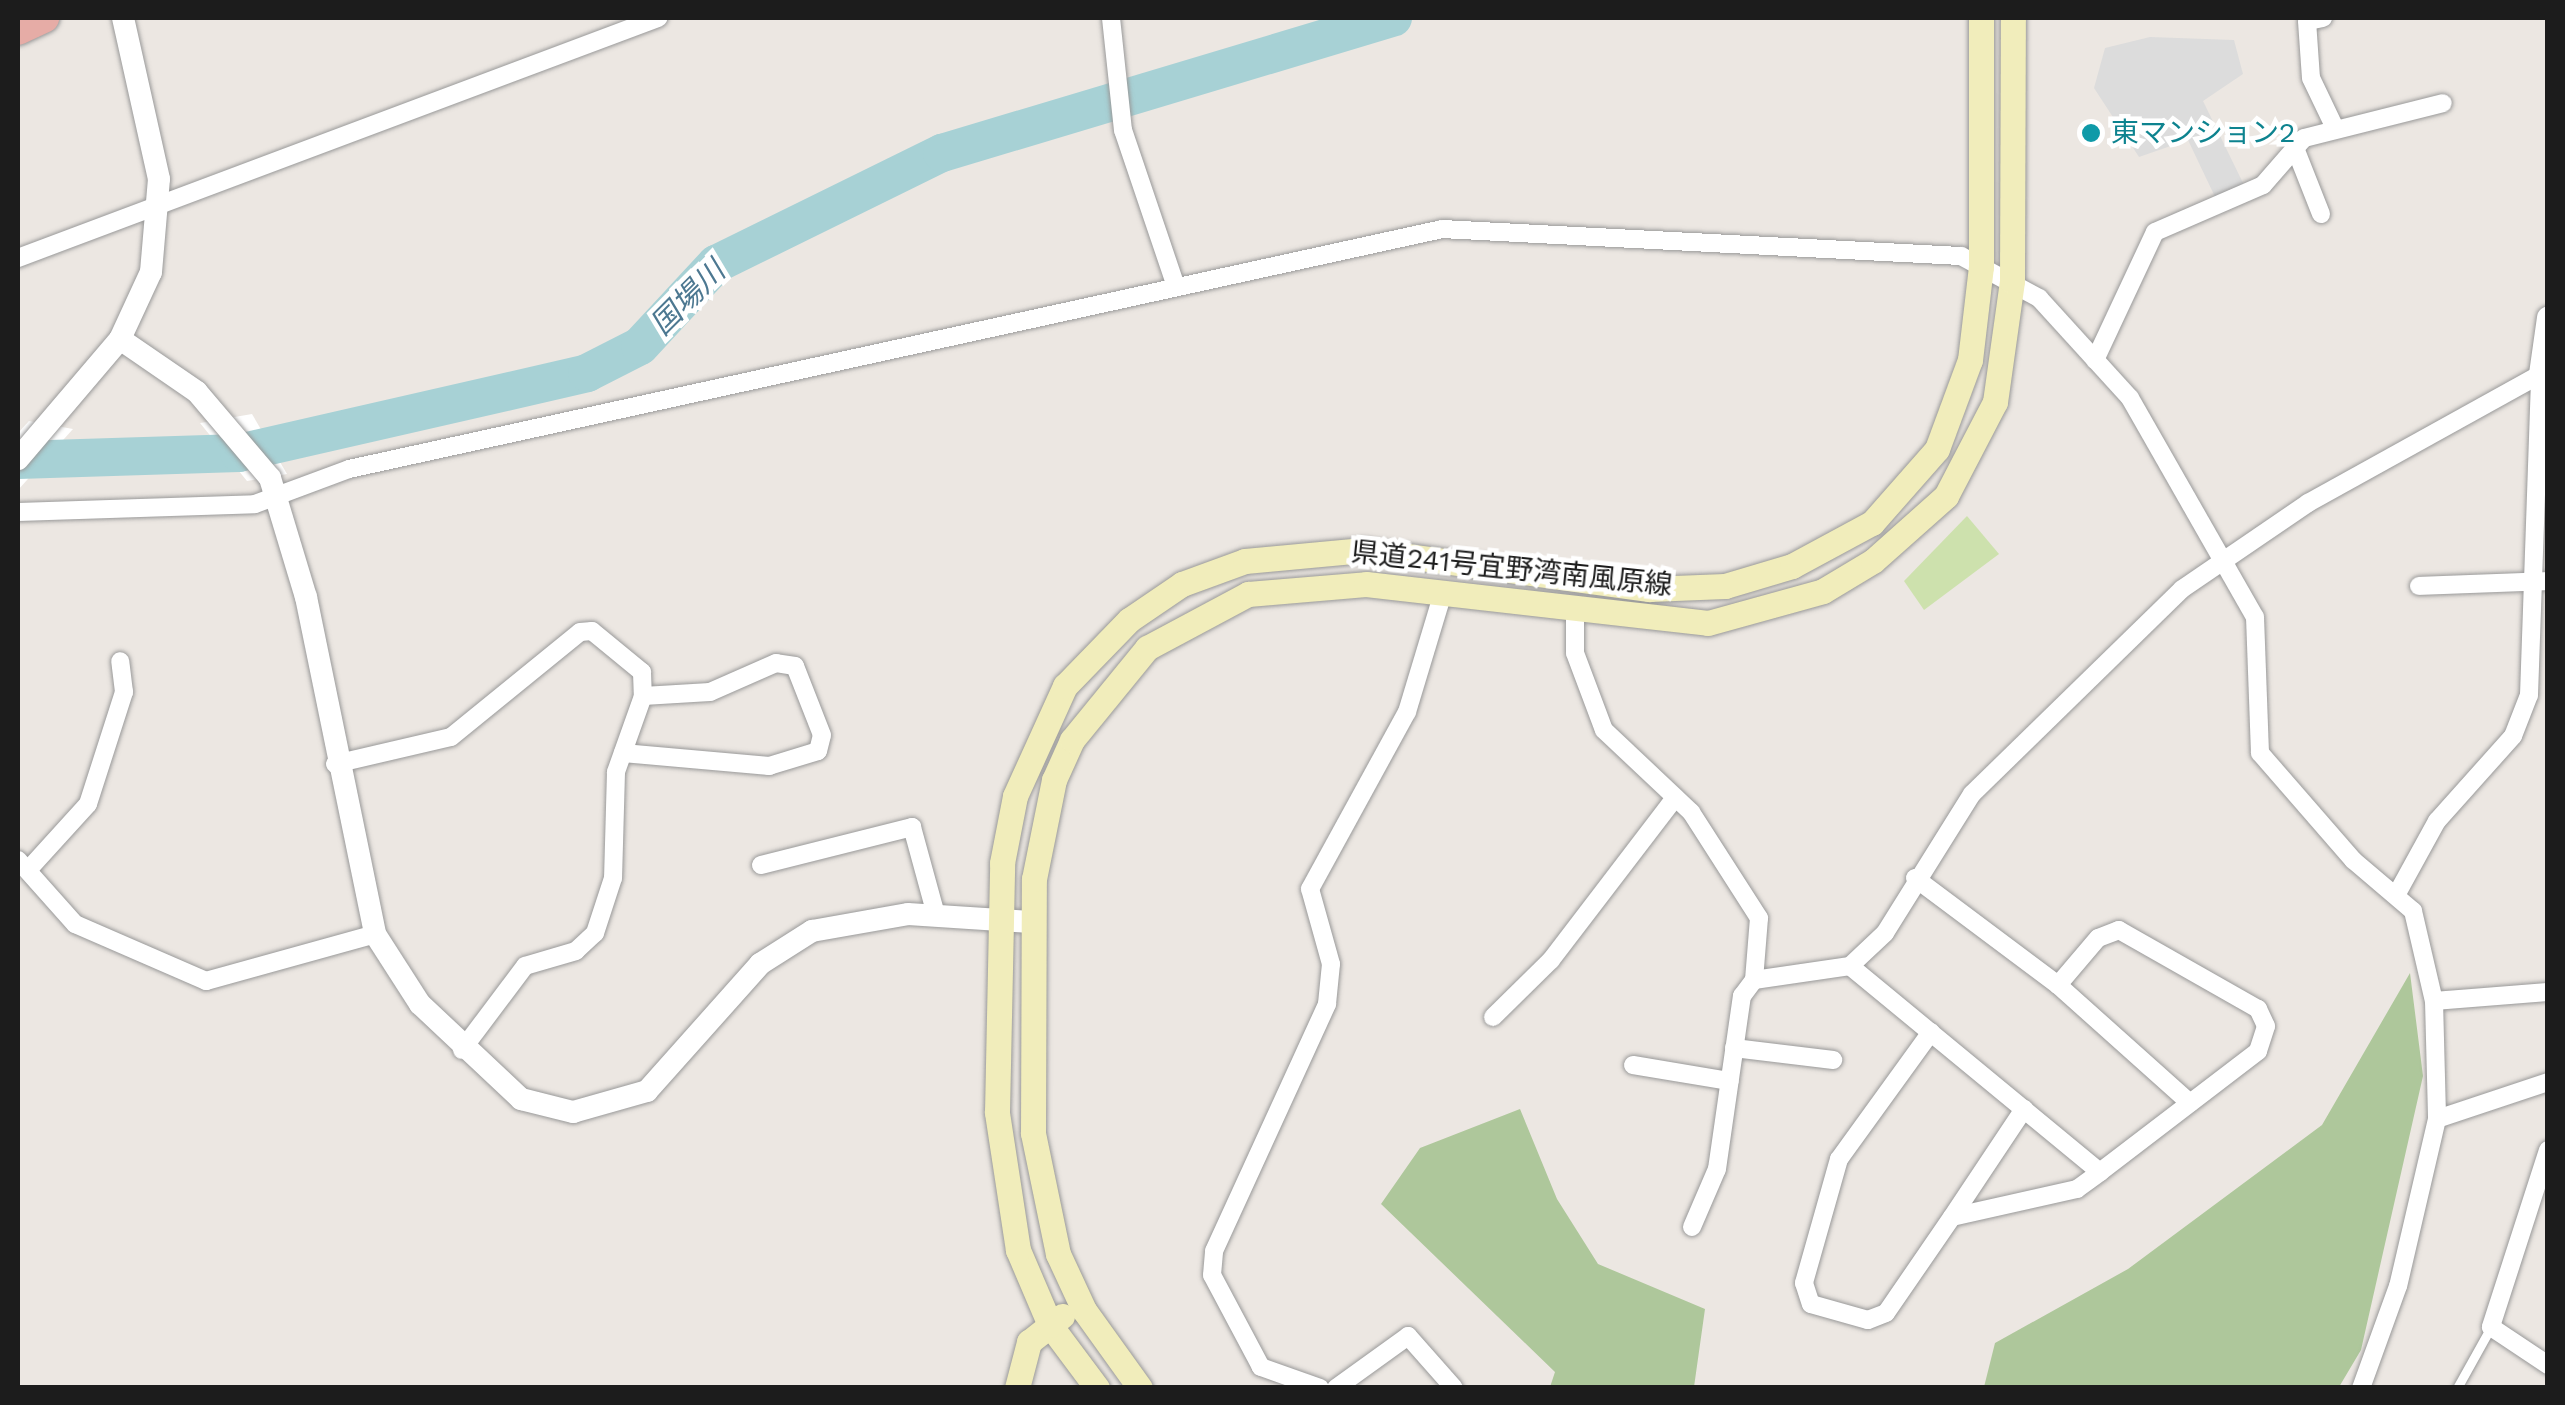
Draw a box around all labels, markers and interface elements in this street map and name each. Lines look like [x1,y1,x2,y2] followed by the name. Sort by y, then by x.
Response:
[2111,116,2295,150] place label: 東マンション2
[2080,122,2102,144] marker: 東マンション2
[643,253,733,343] water label: 国場川
[1350,535,1674,603] street label: 県道241号宜野湾南風原線

